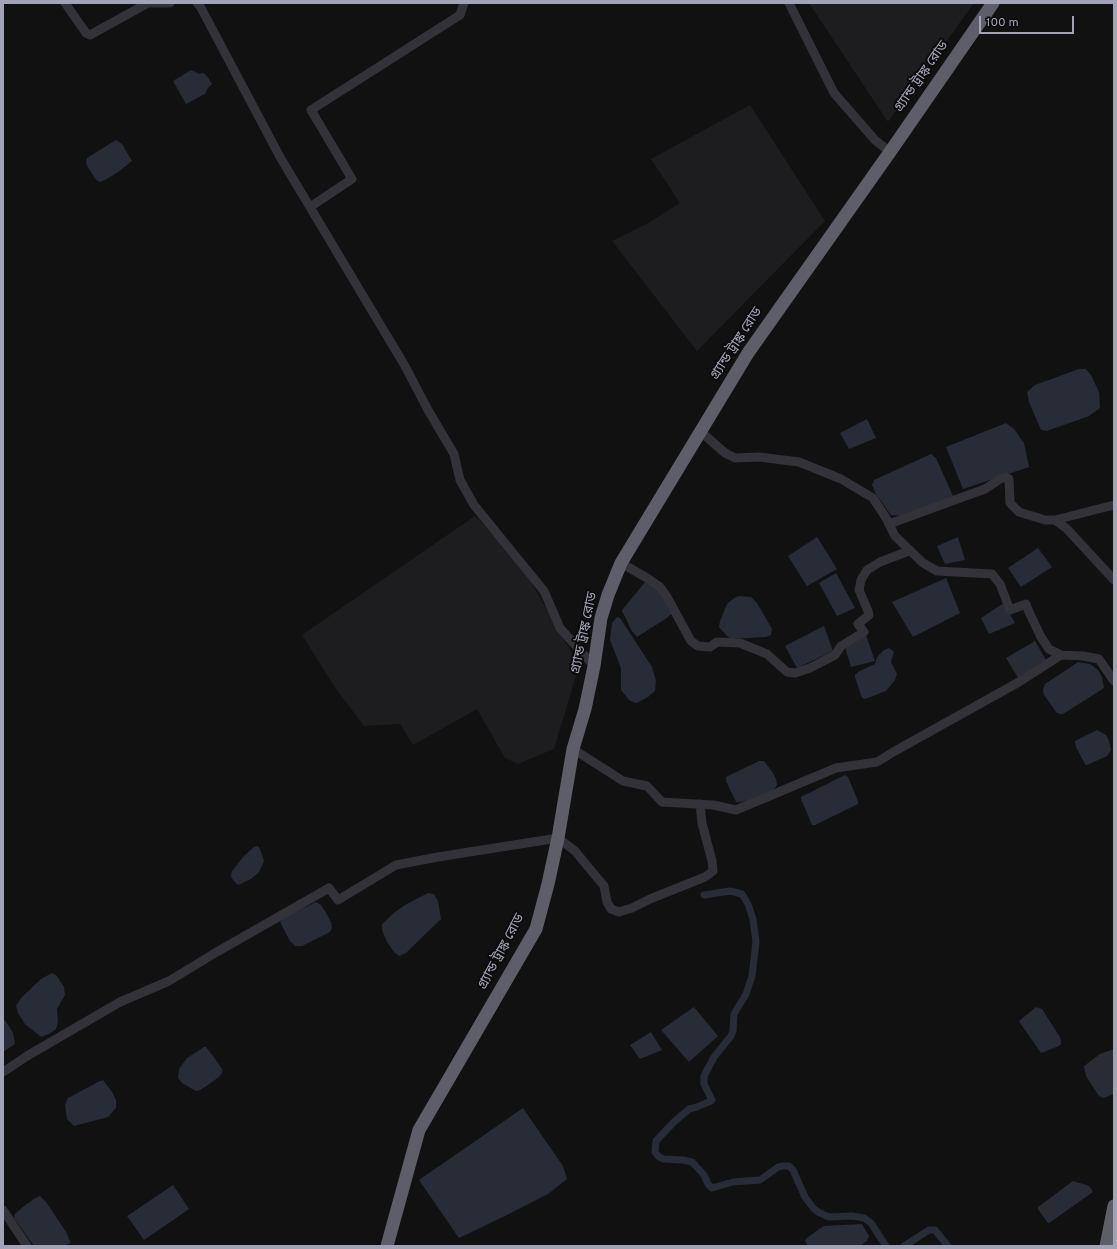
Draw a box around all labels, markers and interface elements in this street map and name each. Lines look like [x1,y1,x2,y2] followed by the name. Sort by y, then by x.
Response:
[981,8,1076,34] scale bar
[986,15,1019,31] text: 100 m
[891,38,953,116] street label: গ্র্যান্ড ট্রাঙ্ক রোড
[707,305,767,383] street label: গ্র্যান্ড ট্রাঙ্ক রোড
[568,591,602,675] street label: গ্র্যান্ড ট্রাঙ্ক রোড
[475,911,529,993] street label: গ্র্যান্ড ট্রাঙ্ক রোড

